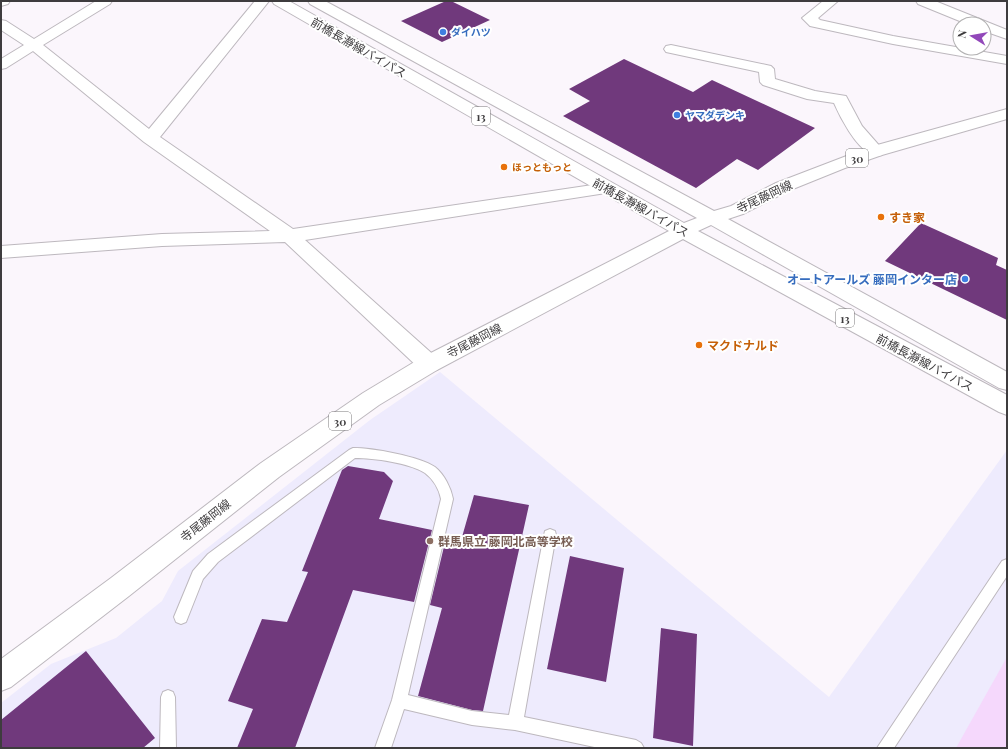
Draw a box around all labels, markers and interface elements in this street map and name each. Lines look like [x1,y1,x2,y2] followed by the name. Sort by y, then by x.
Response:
[308,13,410,81] street label: 前橋長瀞線バイパス
[952,16,992,56] north arrow
[451,25,491,39] place label: ダイハツ
[438,27,448,37] marker: ダイハツ
[954,29,970,39] text: N
[472,107,490,125] road number: 13
[685,108,745,122] place label: ヤマダデンキ
[672,110,682,120] marker: ヤマダデンキ
[846,149,868,167] road number: 30
[512,160,572,174] place label: ほっともっと
[499,162,509,172] marker: ほっともっと
[590,174,692,240] street label: 前橋長瀞線バイパス
[733,176,795,216] street label: 寺尾藤岡線
[889,209,925,225] place label: すき家
[876,212,886,222] marker: すき家
[787,271,957,287] place label: オートアールズ 藤岡インター店
[960,274,970,284] marker: オートアールズ 藤岡インター店
[836,309,854,327] road number: 13
[444,319,504,361] street label: 寺尾藤岡線
[874,330,976,394] street label: 前橋長瀞線バイパス
[707,337,779,353] place label: マクドナルド
[694,340,704,350] marker: マクドナルド
[329,412,351,430] road number: 30
[176,495,234,545] street label: 寺尾藤岡線
[438,533,573,549] place label: 群馬県立 藤岡北高等学校
[425,536,435,546] marker: 群馬県立 藤岡北高等学校

